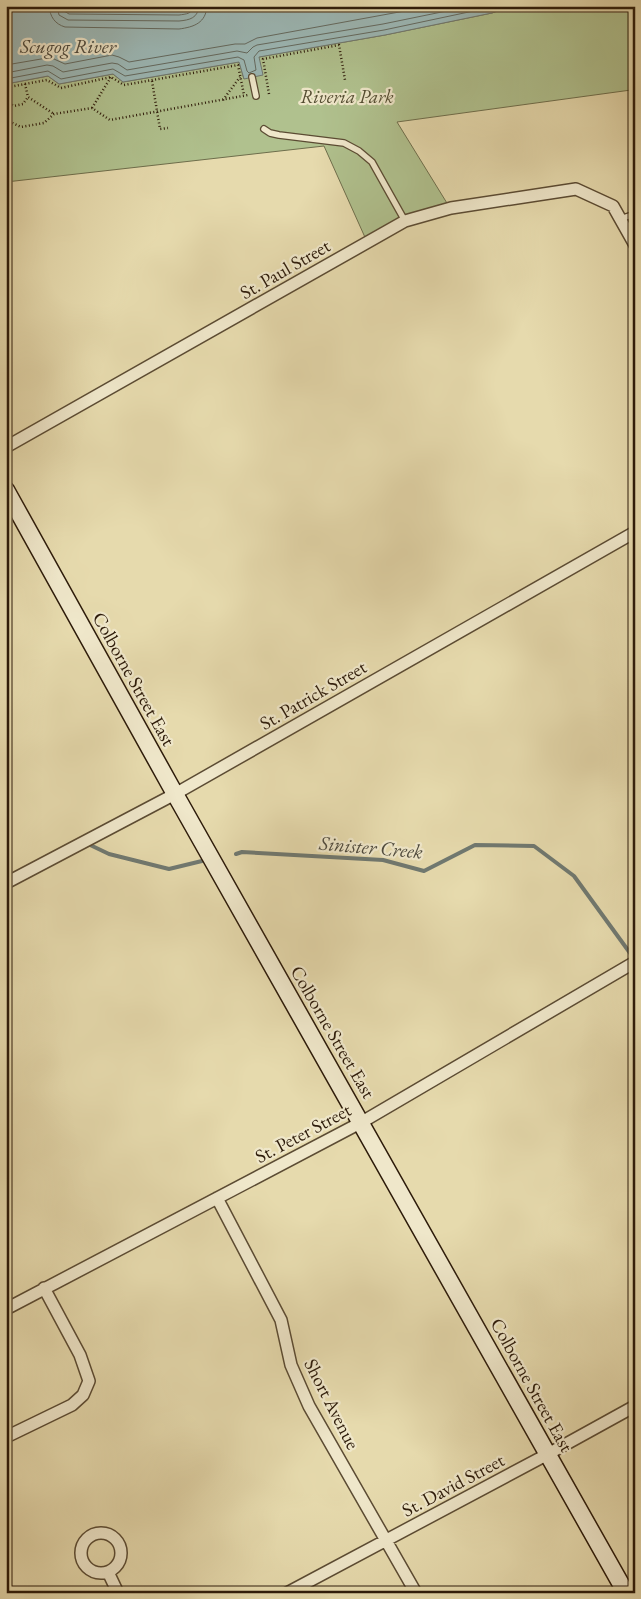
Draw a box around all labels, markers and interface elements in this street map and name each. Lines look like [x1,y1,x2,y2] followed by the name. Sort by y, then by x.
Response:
[19,33,118,59] water label: Scugog River
[300,84,394,109] park label: Riveria Park
[235,233,335,305] street label: St. Paul Street
[87,608,181,750] street label: Colborne Street East
[255,654,371,736] street label: St. Patrick Street
[317,829,424,864] water label: Sinister Creek
[285,961,381,1103] street label: Colborne Street East
[251,1097,355,1169] street label: St. Peter Street
[485,1314,579,1456] street label: Colborne Street East
[298,1354,366,1454] street label: Short Avenue
[397,1448,509,1522] street label: St. David Street

